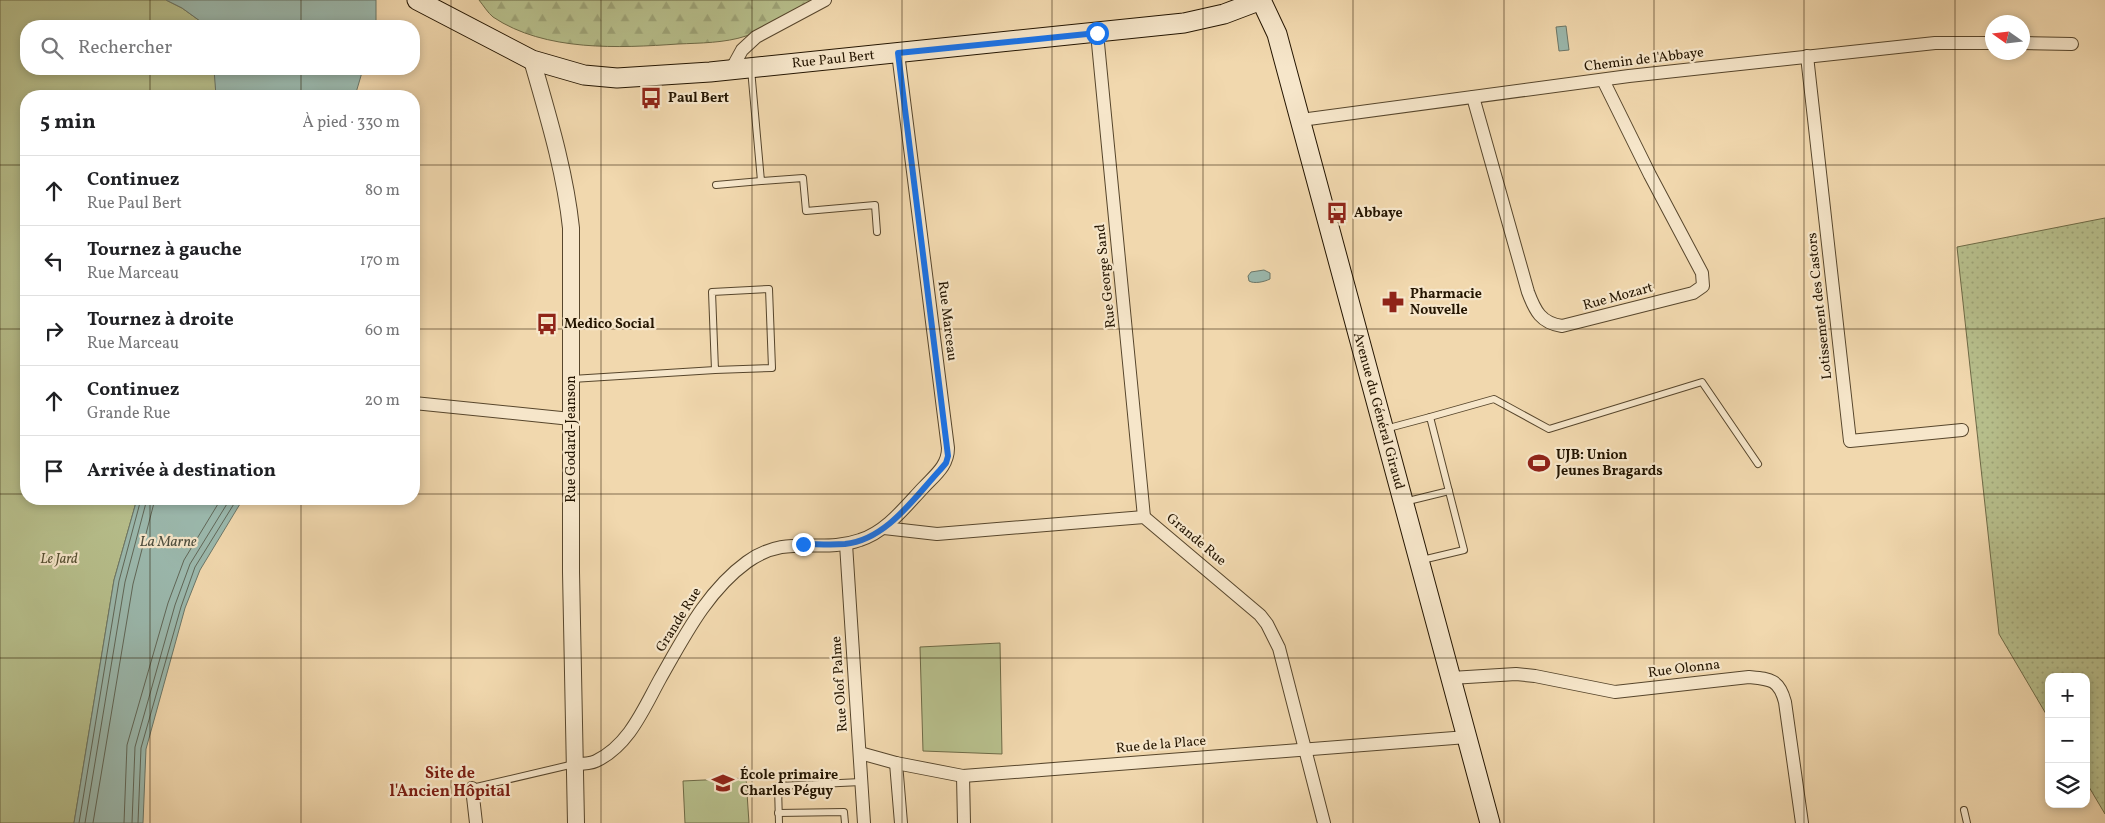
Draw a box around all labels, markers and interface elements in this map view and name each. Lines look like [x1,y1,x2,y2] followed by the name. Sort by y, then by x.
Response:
[1985,15,2030,60] north arrow
[20,20,420,75] search box
[1086,22,1109,45] route start
[38,34,66,62] icon: search
[78,35,172,61] text: Rechercher
[1583,43,1705,77] street label: Chemin de l'Abbaye
[791,46,876,73] street label: Rue Paul Bert
[638,85,664,111] bus stop icon: Paul Bert
[668,89,729,108] place label: Paul Bert
[40,108,96,137] text: 5 min
[302,112,400,134] text: À pied · 330 m
[87,167,179,193] text: Continuez
[40,177,68,205] icon: ahead
[365,180,400,202] text: 80 m
[87,193,182,215] text: Rue Paul Bert
[1324,200,1350,226] bus stop icon: Abbaye
[1354,204,1403,223] place label: Abbaye
[1091,223,1121,329] street label: Rue George Sand
[1803,232,1837,380] street label: Lotissement des Castors
[87,237,242,263] text: Tournez à gauche
[40,247,68,275] icon: left
[360,250,400,272] text: 170 m
[87,263,179,285] text: Rue Marceau
[1581,279,1655,315] street label: Rue Mozart
[933,280,961,362] street label: Rue Marceau
[1410,285,1482,320] place label: Pharmacie Nouvelle
[1380,289,1406,315] pharmacy icon: Pharmacie Nouvelle
[87,307,234,333] text: Tournez à droite
[534,311,560,337] bus stop icon: Medico Social
[564,315,655,334] place label: Medico Social
[40,317,68,345] icon: right
[365,320,400,342] text: 60 m
[1348,330,1409,492] street label: Avenue du Général Giraud
[87,333,179,355] text: Rue Marceau
[562,375,581,503] street label: Rue Godard-Jeanson
[87,377,179,403] text: Continuez
[40,387,68,415] icon: ahead
[365,390,400,412] text: 20 m
[87,403,170,425] text: Grande Rue
[1555,446,1663,481] place label: UJB: Union Jeunes Bragards
[1526,450,1552,476] sports icon: UJB: Union Jeunes Bragards
[40,457,68,485] icon: arrive
[87,458,276,484] text: Arrivée à destination
[1162,509,1230,571] street label: Grande Rue
[140,532,197,553] water label: La Marne
[792,533,815,556] route end
[40,550,78,569] park label: Le Jard
[652,584,707,656] street label: Grande Rue
[827,635,853,733] street label: Rue Olof Palme
[1647,655,1721,683] street label: Rue Olonna
[2045,673,2090,808] map controls
[2045,673,2090,718] button: +
[2045,718,2090,763] button: −
[1115,732,1207,758] street label: Rue de la Place
[390,763,511,803] district label: Site de l'Ancien Hôpital
[2045,763,2090,808] button: layers
[740,766,838,801] place label: École primaire Charles Péguy
[710,770,736,796] school or university icon: École primaire Charles Péguy

